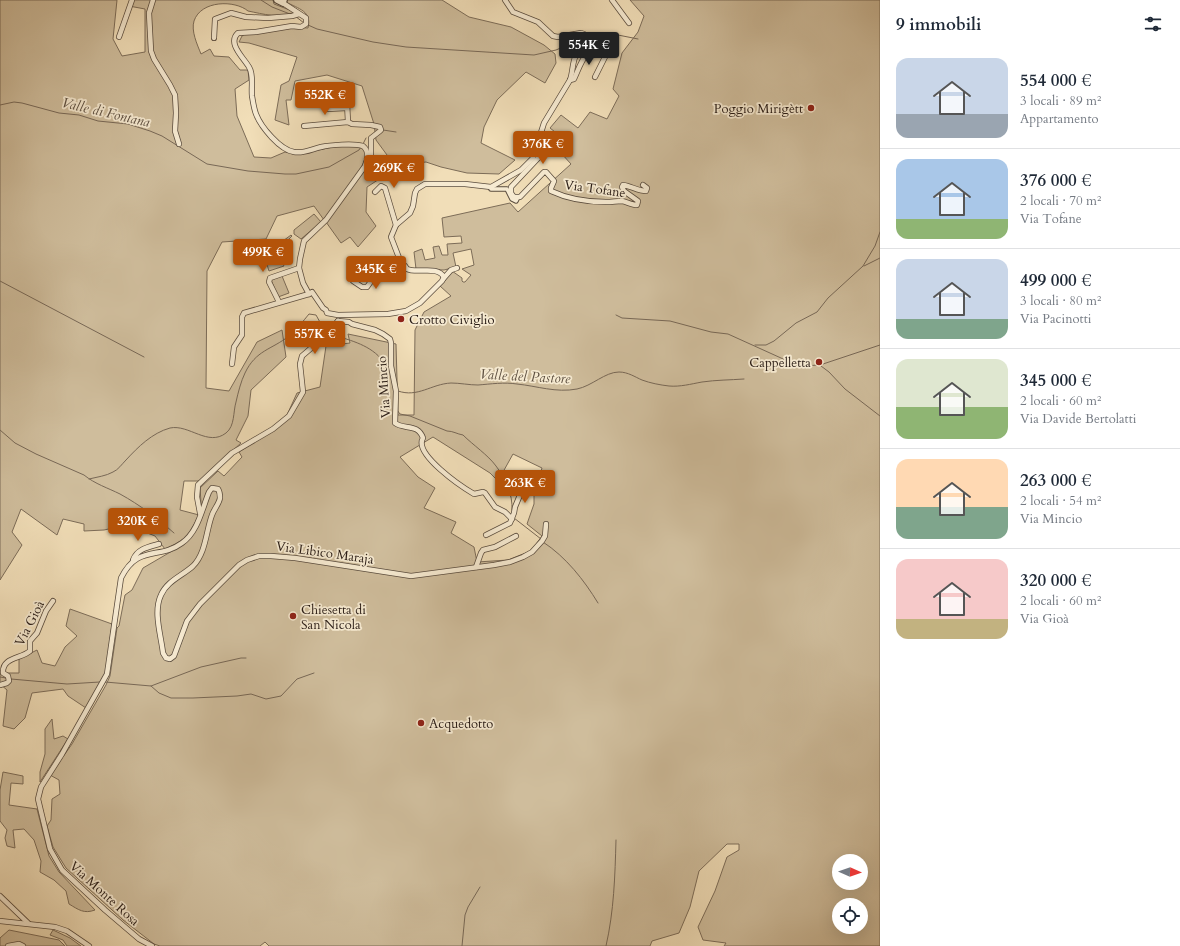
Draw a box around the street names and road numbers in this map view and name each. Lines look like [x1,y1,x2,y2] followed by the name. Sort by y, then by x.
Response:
[563,176,627,202] street label: Via Tofane
[373,355,395,419] street label: Via Mincio
[275,537,375,569] street label: Via Libico Maraja
[11,597,49,649] street label: Via Gioà
[65,857,144,930] street label: Via Monte Rosa

